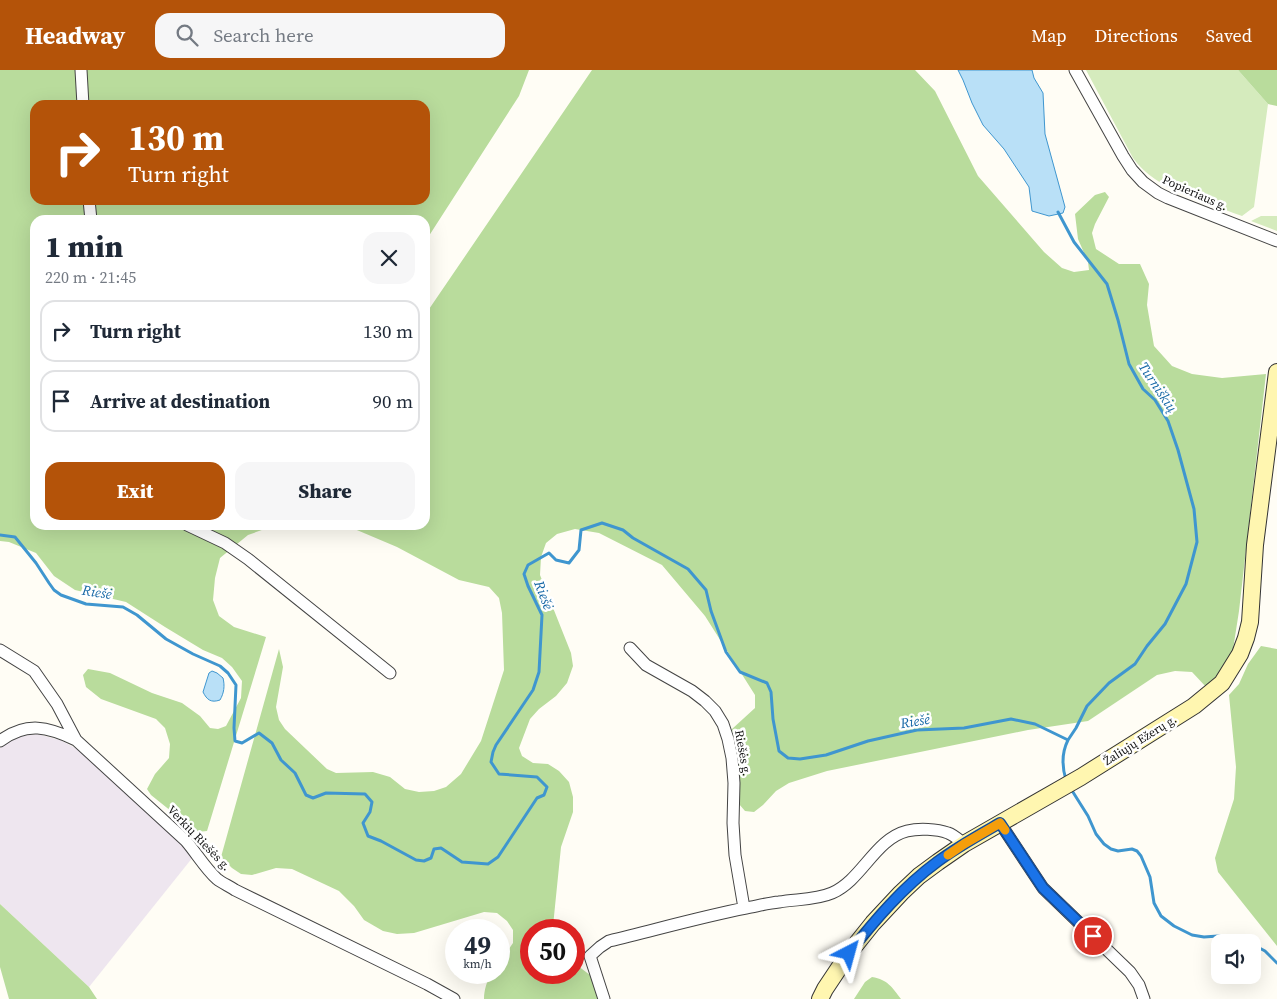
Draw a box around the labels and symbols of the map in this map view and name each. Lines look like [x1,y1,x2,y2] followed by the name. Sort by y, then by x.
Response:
[1160,172,1230,214] street label: Popieriaus g.
[1134,358,1182,416] water label: Turniškių
[529,577,559,613] water label: Riešė
[80,580,113,604] water label: Riešė
[898,709,931,733] water label: Riešė
[1100,711,1180,769] street label: Žaliųjų Ežerų g.
[731,729,755,777] street label: Riešės g.
[164,802,234,874] street label: Verkių Riešės g.
[1072,915,1114,957] pin
[520,919,585,984] speed limit sign: 50
[822,926,874,978] position arrow

